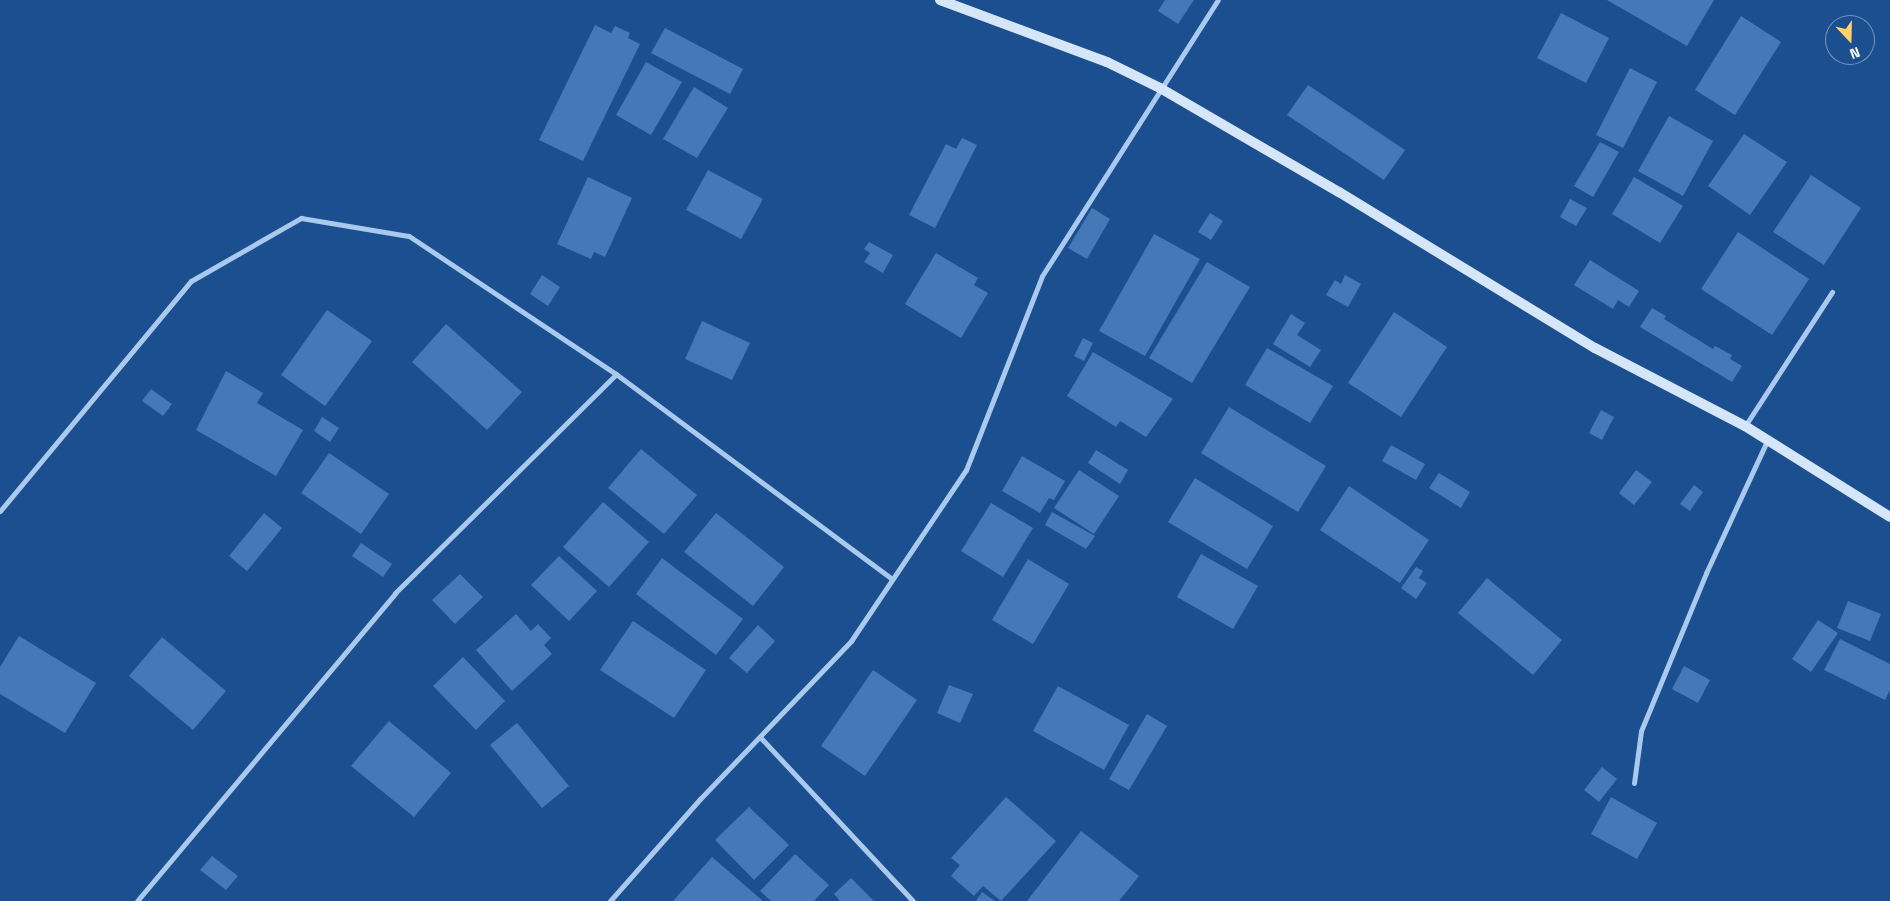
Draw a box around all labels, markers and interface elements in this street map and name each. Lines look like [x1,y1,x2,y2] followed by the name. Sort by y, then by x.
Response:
[1825,15,1875,65] north arrow
[1847,43,1863,63] text: N

